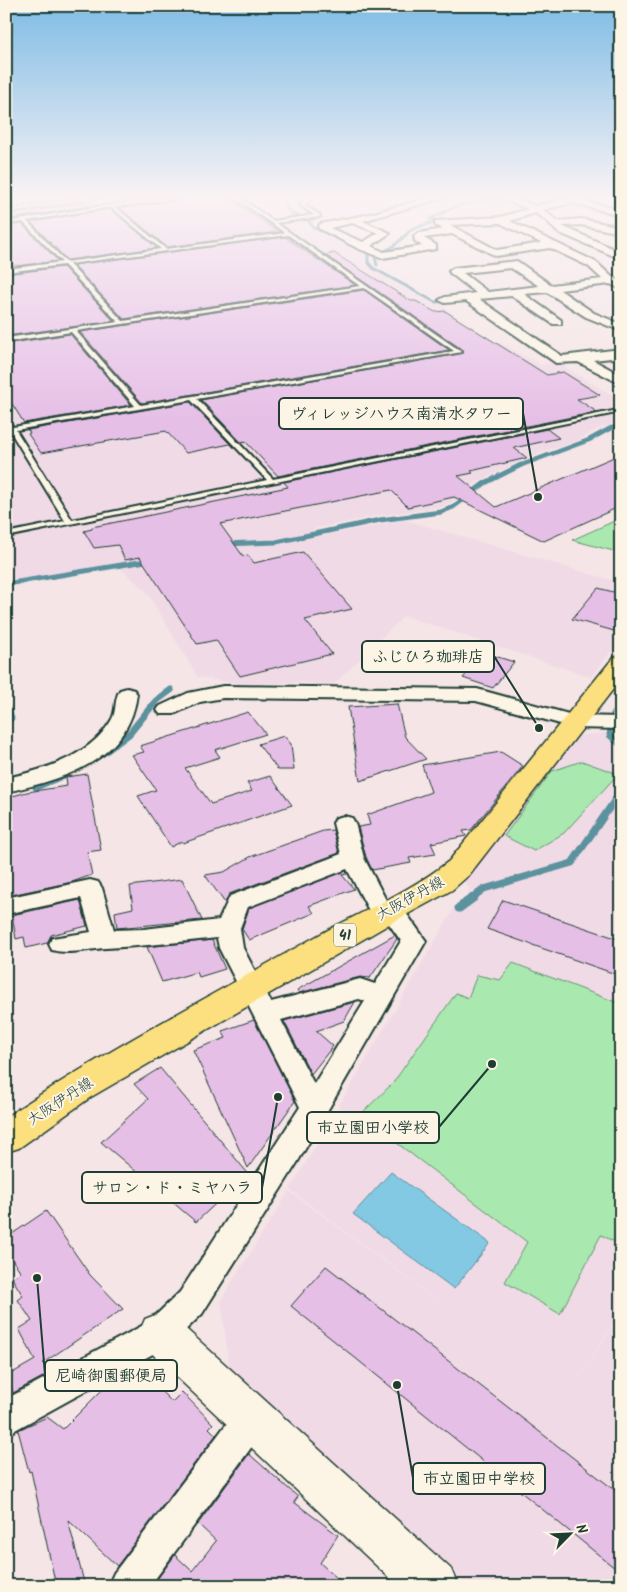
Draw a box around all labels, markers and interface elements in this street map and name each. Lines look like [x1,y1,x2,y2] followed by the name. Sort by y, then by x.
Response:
[279,398,523,429] callout: ヴィレッジハウス南清水タワー
[290,402,512,427] text: ヴィレッジハウス南清水タワー
[362,641,494,672] callout: ふじひろ珈琲店
[372,645,484,670] text: ふじひろ珈琲店
[372,870,449,928] street label: 大阪伊丹線
[334,924,356,946] road number: 41
[23,1071,99,1132] street label: 大阪伊丹線
[307,1112,439,1143] callout: 市立園田小学校
[317,1116,429,1141] text: 市立園田小学校
[82,1172,262,1203] callout: サロン・ド・ミヤハラ
[92,1176,252,1201] text: サロン・ド・ミヤハラ
[45,1360,177,1391] callout: 尼崎御園郵便局
[55,1364,167,1389] text: 尼崎御園郵便局
[413,1463,545,1494] callout: 市立園田中学校
[423,1467,535,1492] text: 市立園田中学校
[544,1510,594,1560] north arrow
[569,1521,593,1538] text: N

